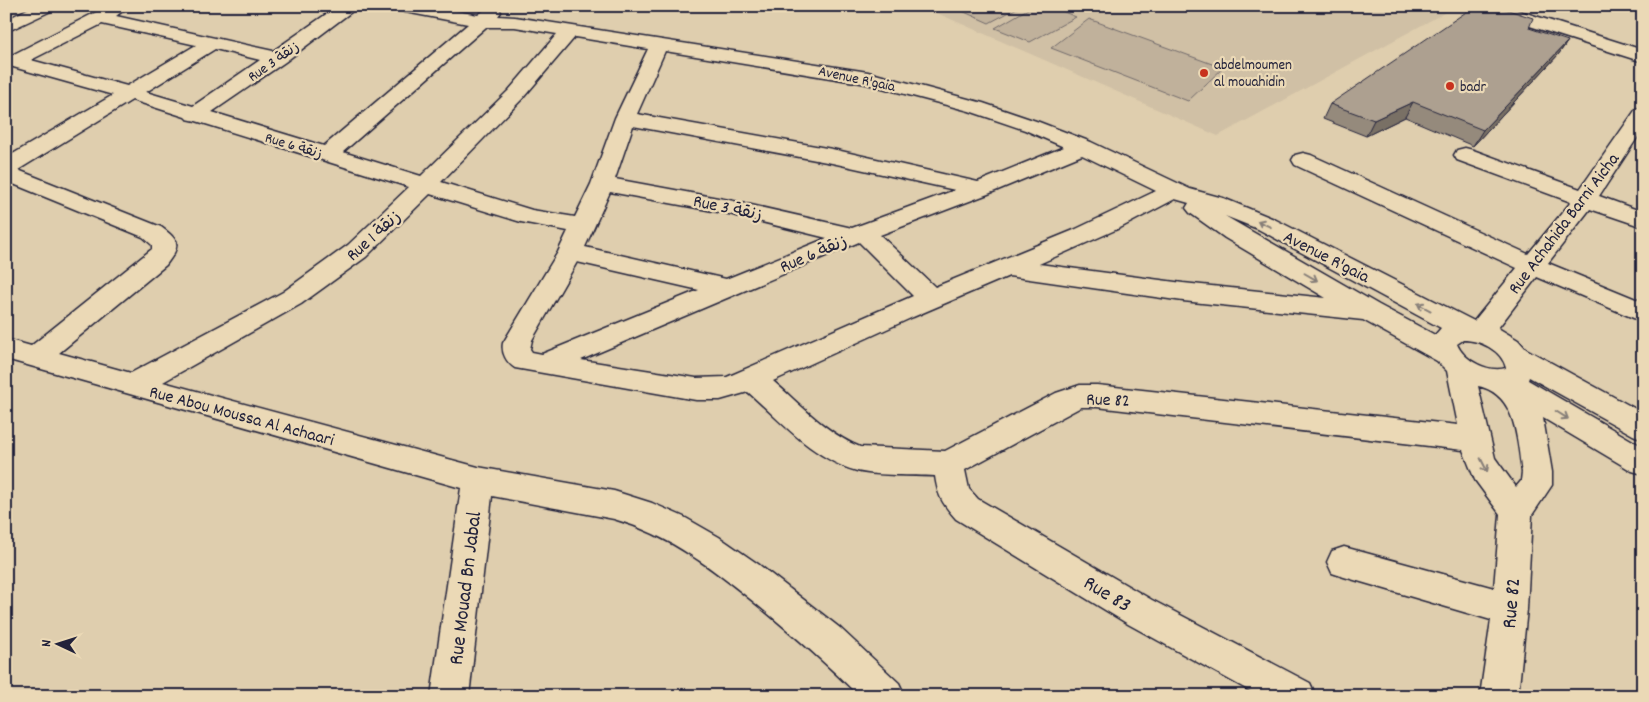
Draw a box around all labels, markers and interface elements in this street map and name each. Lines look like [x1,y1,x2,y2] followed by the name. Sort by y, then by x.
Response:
[244,37,304,88] street label: Rue 3 زنقة
[1214,55,1292,94] place label: abdelmoumen al mouahidin
[816,61,898,99] street label: Avenue R'gaia
[1198,67,1210,79] marker: abdelmoumen al mouahidin
[1460,77,1487,99] place label: badr
[1444,80,1456,92] marker: badr
[262,128,325,166] street label: Rue 6 زنقة
[1503,148,1627,300] street label: Rue Achahida Barni Aicha
[691,190,764,229] street label: Rue 3 زنقة
[342,205,408,268] street label: Rue 1 زنقة
[1257,219,1272,229] one-way arrow
[1278,226,1374,291] street label: Avenue R'gaia
[776,230,852,281] street label: Rue 6 زنقة
[1303,272,1317,282] one-way arrow
[1417,302,1432,312] one-way arrow
[146,381,337,454] street label: Rue Abou Moussa Al Achaari
[1086,388,1130,415] street label: Rue 82
[1554,410,1568,420] one-way arrow
[1480,457,1489,472] one-way arrow
[443,510,491,667] street label: Rue Mouad Bn Jabal
[1077,570,1136,622] street label: Rue 83
[1496,577,1530,630] street label: Rue 82
[32,620,82,670] north arrow
[37,639,57,647] text: N

